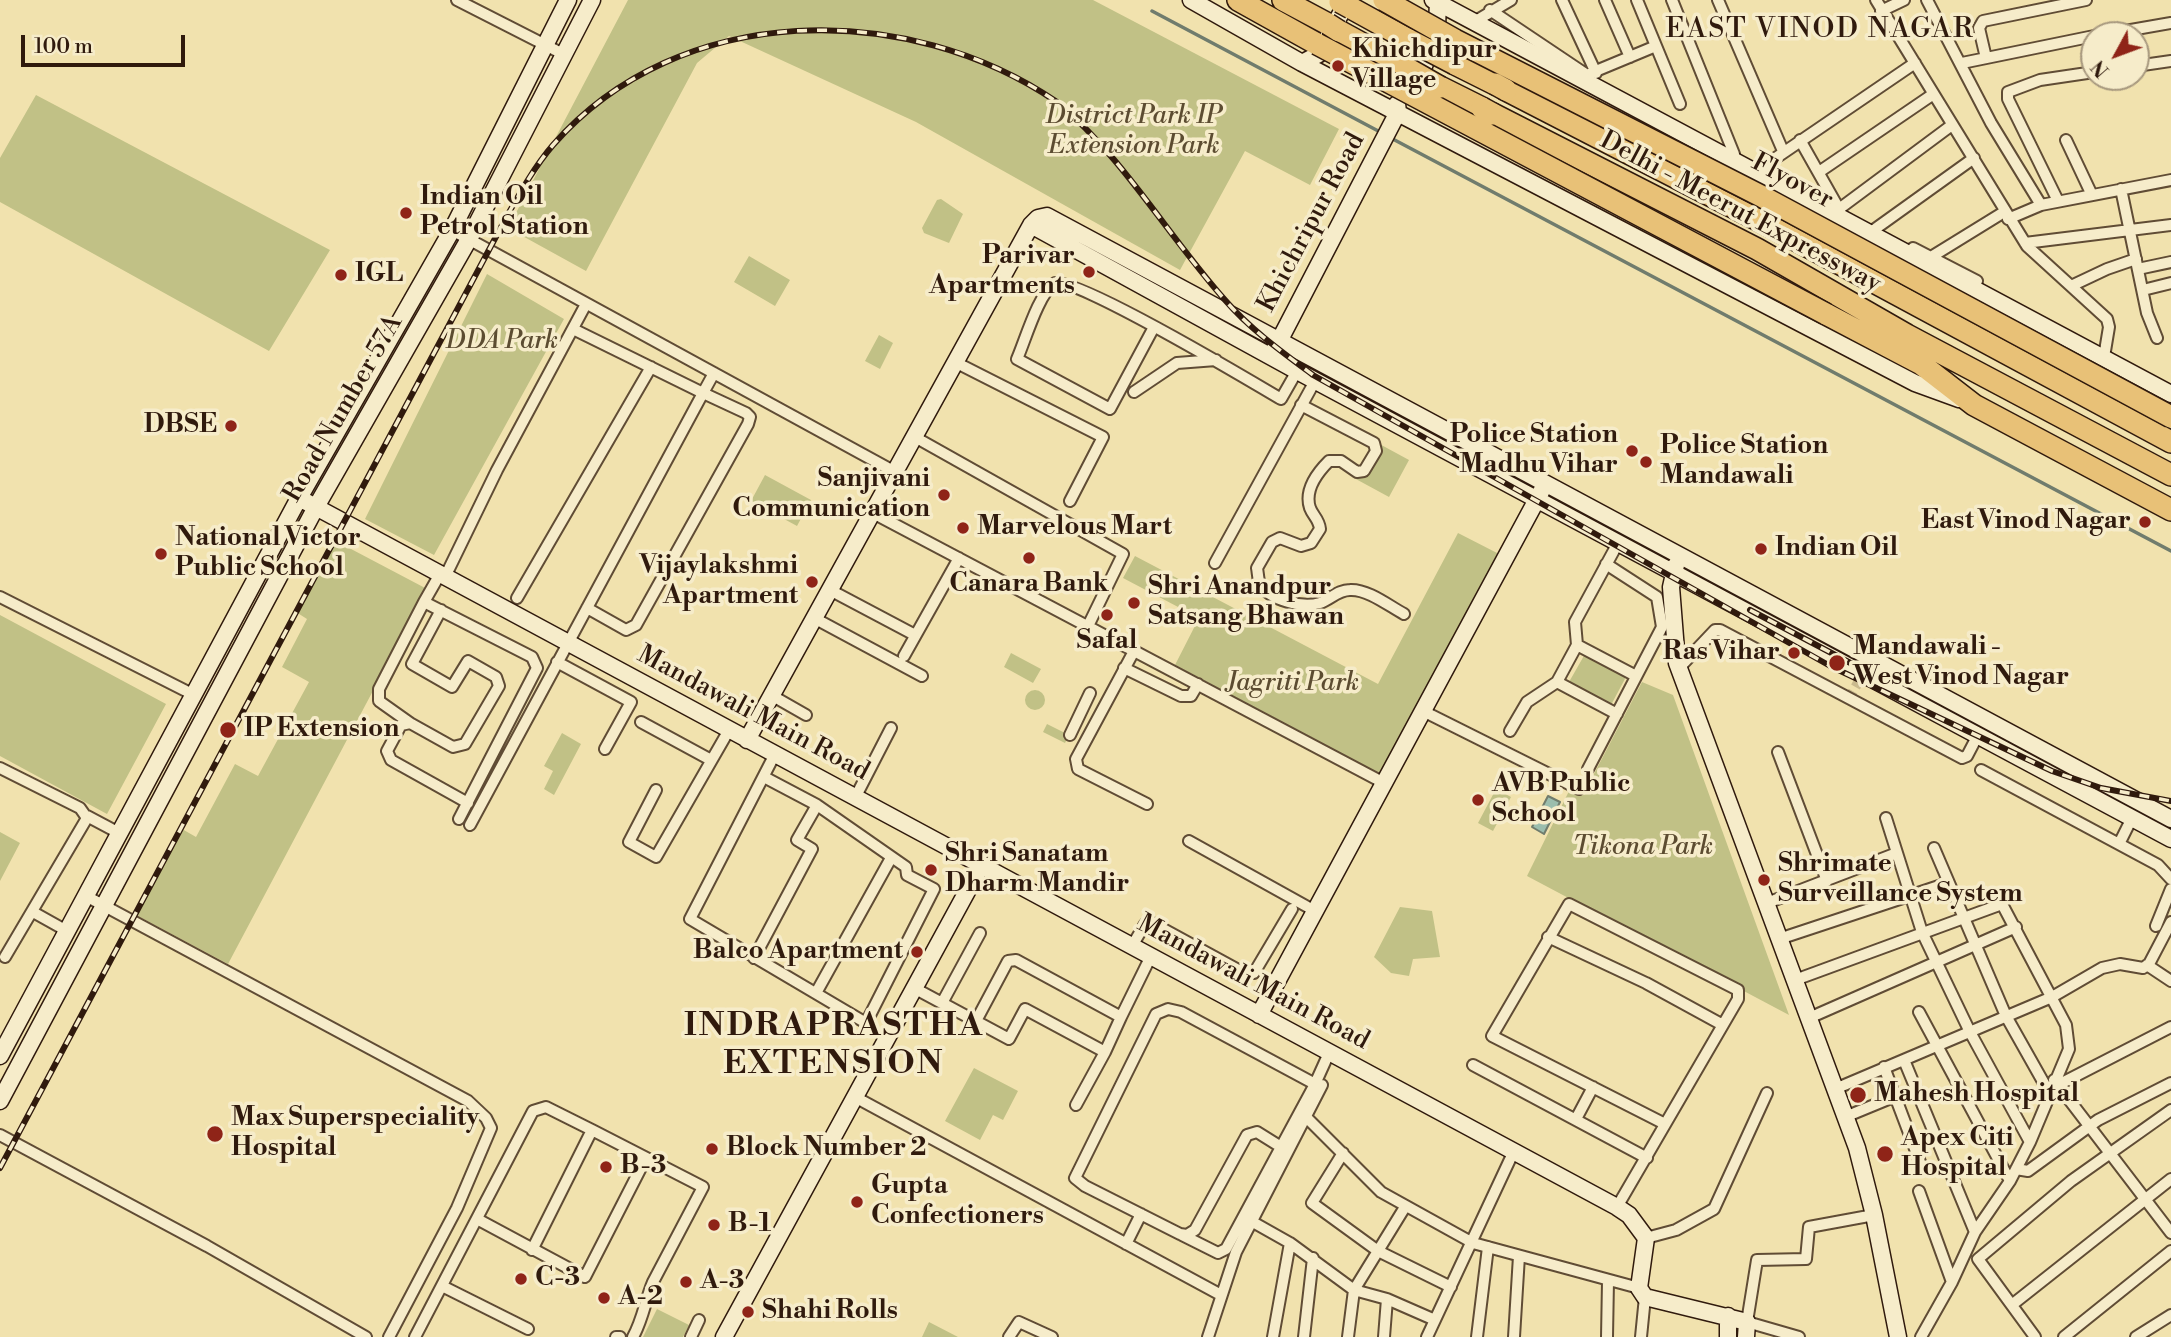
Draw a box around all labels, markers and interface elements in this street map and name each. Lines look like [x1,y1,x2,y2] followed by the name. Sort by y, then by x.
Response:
[1668,13,1972,47] district label: EAST VINOD NAGAR
[24,21,189,65] scale bar
[2080,21,2150,91] north arrow
[34,34,93,60] text: 100 m
[1352,35,1497,96] place label: Khichdipur Village
[2087,55,2115,82] text: N
[1330,58,1346,74] marker: Khichdipur Village
[1046,101,1222,162] park label: District Park IP Extension Park
[1594,126,1886,300] street label: Delhi - Meerut Expressway
[1252,128,1372,318] street label: Khichripur Road
[1746,148,1838,216] street label: Flyover
[420,182,589,244] place label: Indian Oil Petrol Station
[398,205,414,221] marker: Indian Oil Petrol Station
[929,241,1075,302] place label: Parivar Apartments
[355,259,403,291] place label: IGL
[1081,264,1097,280] marker: Parivar Apartments
[333,267,349,283] marker: IGL
[278,310,410,508] street label: Road Number 57A
[446,326,558,358] park label: DDA Park
[144,410,217,442] place label: DBSE
[223,418,239,434] marker: DBSE
[1450,420,1618,481] place label: Police Station Madhu Vihar
[1660,431,1828,492] place label: Police Station Mandawali
[1624,443,1640,459] marker: Police Station Madhu Vihar
[1638,454,1654,470] marker: Police Station Mandawali
[732,464,930,526] place label: Sanjivani Communication
[936,487,952,503] marker: Sanjivani Communication
[1921,506,2131,538] place label: East Vinod Nagar
[977,512,1172,544] place label: Marvelous Mart
[2137,514,2153,530] marker: East Vinod Nagar
[955,520,971,536] marker: Marvelous Mart
[175,523,361,584] place label: National Victor Public School
[1775,533,1898,565] place label: Indian Oil
[1753,541,1769,557] marker: Indian Oil
[153,546,169,562] marker: National Victor Public School
[1021,550,1037,566] marker: Canara Bank
[639,551,798,612] place label: Vijaylakshmi Apartment
[949,569,1109,601] place label: Canara Bank
[1148,572,1344,634] place label: Shri Anandpur Satsang Bhawan
[804,574,820,590] marker: Vijaylakshmi Apartment
[1126,595,1142,611] marker: Shri Anandpur Satsang Bhawan
[1099,607,1115,623] marker: Safal
[1077,626,1137,658] place label: Safal
[1853,632,2069,694] place label: Mandawali - West Vinod Nagar
[1663,637,1780,669] place label: Ras Vihar
[632,640,874,788] street label: Mandawali Main Road
[1786,645,1802,661] marker: Ras Vihar
[1827,653,1847,673] marker: Mandawali - West Vinod Nagar
[1227,668,1359,700] park label: Jagriti Park
[244,714,399,746] place label: IP Extension
[218,720,238,740] marker: IP Extension
[1492,769,1630,830] place label: AVB Public School
[1470,792,1486,808] marker: AVB Public School
[1573,832,1713,864] park label: Tikona Park
[945,839,1129,900] place label: Shri Sanatam Dharm Mandir
[1778,849,2023,910] place label: Shrimate Surveillance System
[923,862,939,878] marker: Shri Sanatam Dharm Mandir
[1756,872,1772,888] marker: Shrimate Surveillance System
[1132,909,1374,1057] street label: Mandawali Main Road
[693,936,903,968] place label: Balco Apartment
[909,944,925,960] marker: Balco Apartment
[685,1007,983,1085] district label: INDRAPRASTHA EXTENSION
[1874,1079,2079,1111] place label: Mahesh Hospital
[1848,1085,1868,1105] marker: Mahesh Hospital
[231,1103,479,1164] place label: Max Superspeciality Hospital
[1901,1123,2014,1184] place label: Apex Citi Hospital
[205,1124,225,1144] marker: Max Superspeciality Hospital
[726,1133,927,1165] place label: Block Number 2
[704,1141,720,1157] marker: Block Number 2
[1875,1144,1895,1164] marker: Apex Citi Hospital
[620,1151,666,1183] place label: B-3
[598,1159,614,1175] marker: B-3
[871,1171,1044,1232] place label: Gupta Confectioners
[849,1194,865,1210] marker: Gupta Confectioners
[728,1209,771,1241] place label: B-1
[706,1217,722,1233] marker: B-1
[535,1263,580,1295] place label: C-3
[700,1266,745,1298] place label: A-3
[513,1271,529,1287] marker: C-3
[678,1274,694,1290] marker: A-3
[618,1282,663,1314] place label: A-2
[596,1290,612,1306] marker: A-2
[762,1296,898,1328] place label: Shahi Rolls
[740,1304,756,1320] marker: Shahi Rolls

